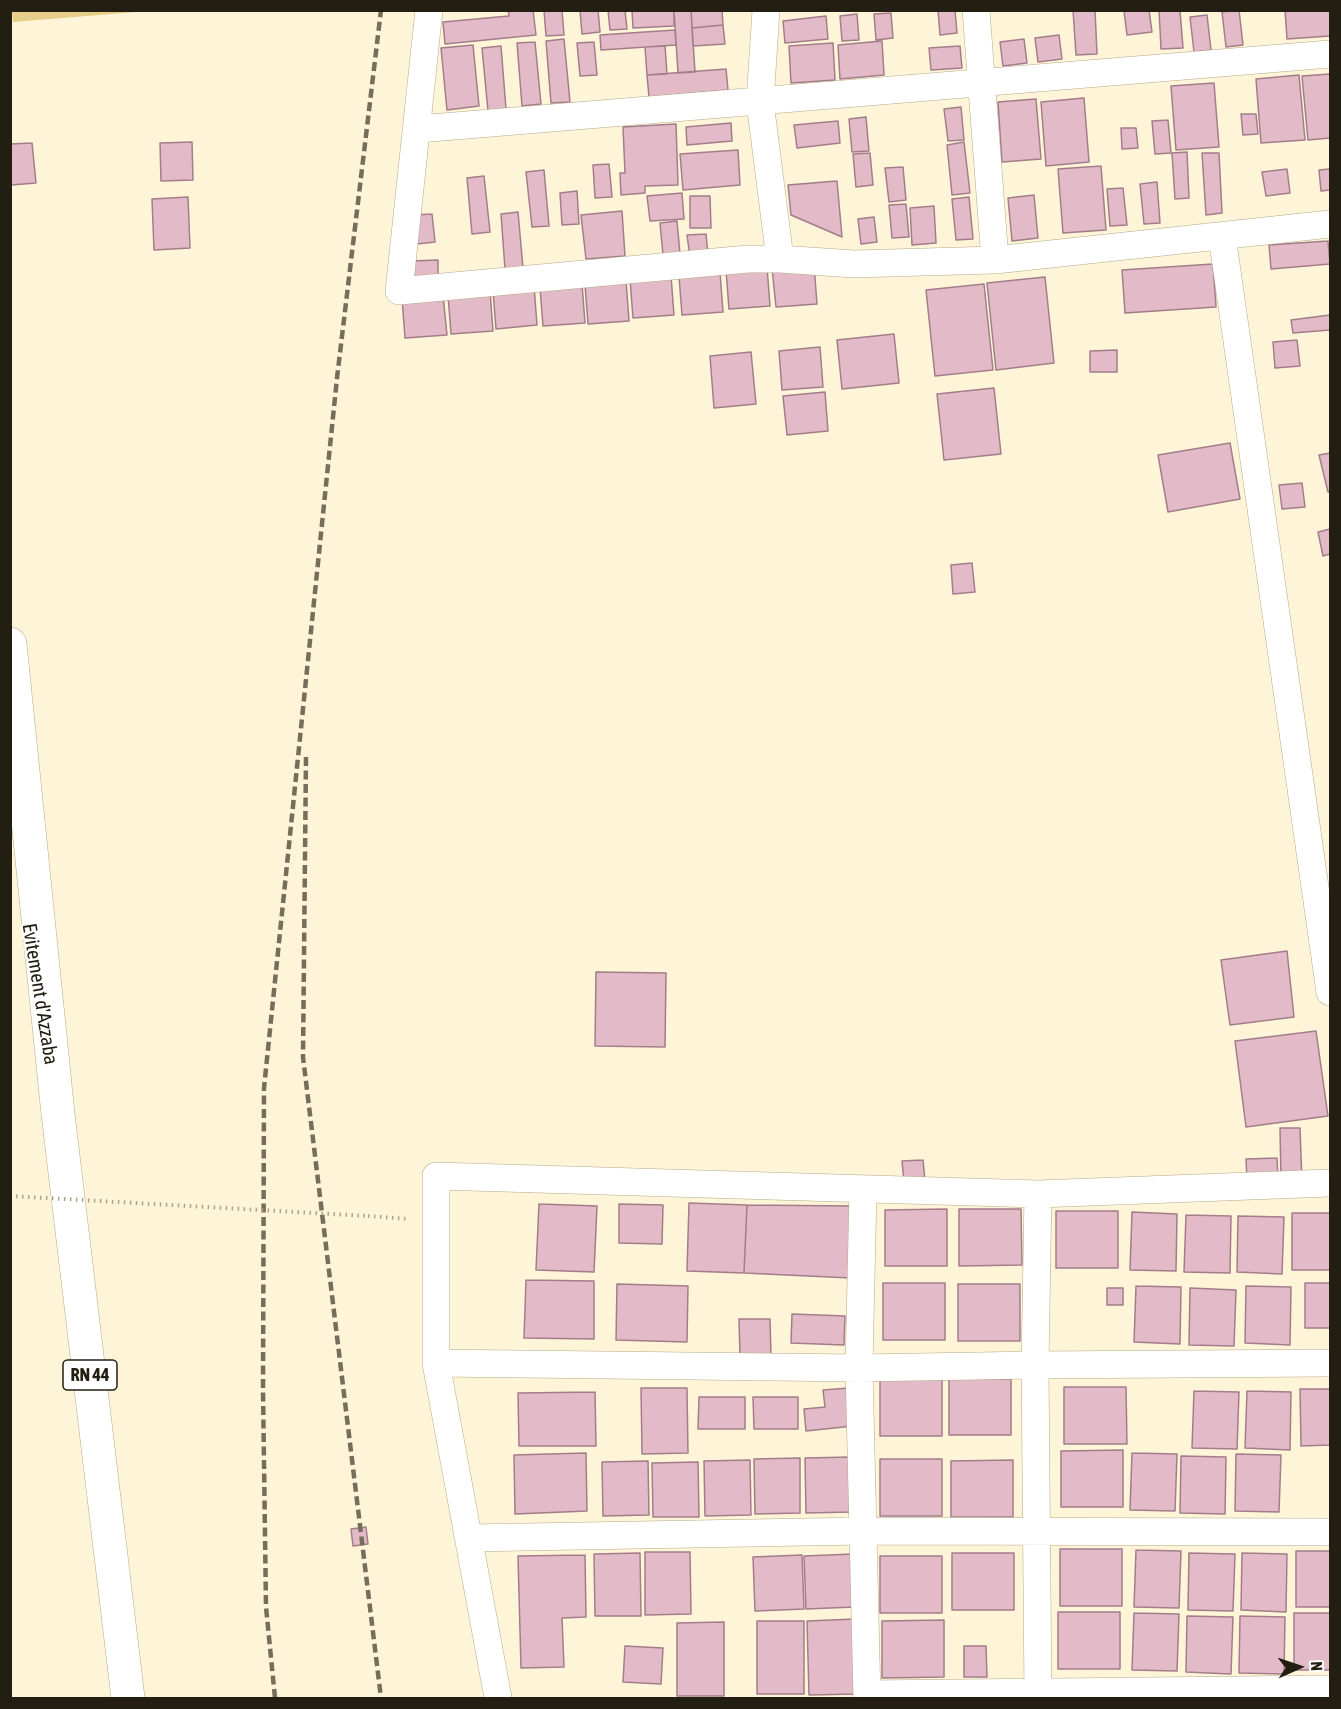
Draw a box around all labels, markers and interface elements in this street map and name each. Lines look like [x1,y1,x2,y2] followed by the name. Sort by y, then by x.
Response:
[17,922,63,1066] street label: Evitement d'Azzaba
[63,1360,117,1390] road number: RN 44
[1269,1637,1329,1697] north arrow
[1308,1661,1326,1671] text: N

